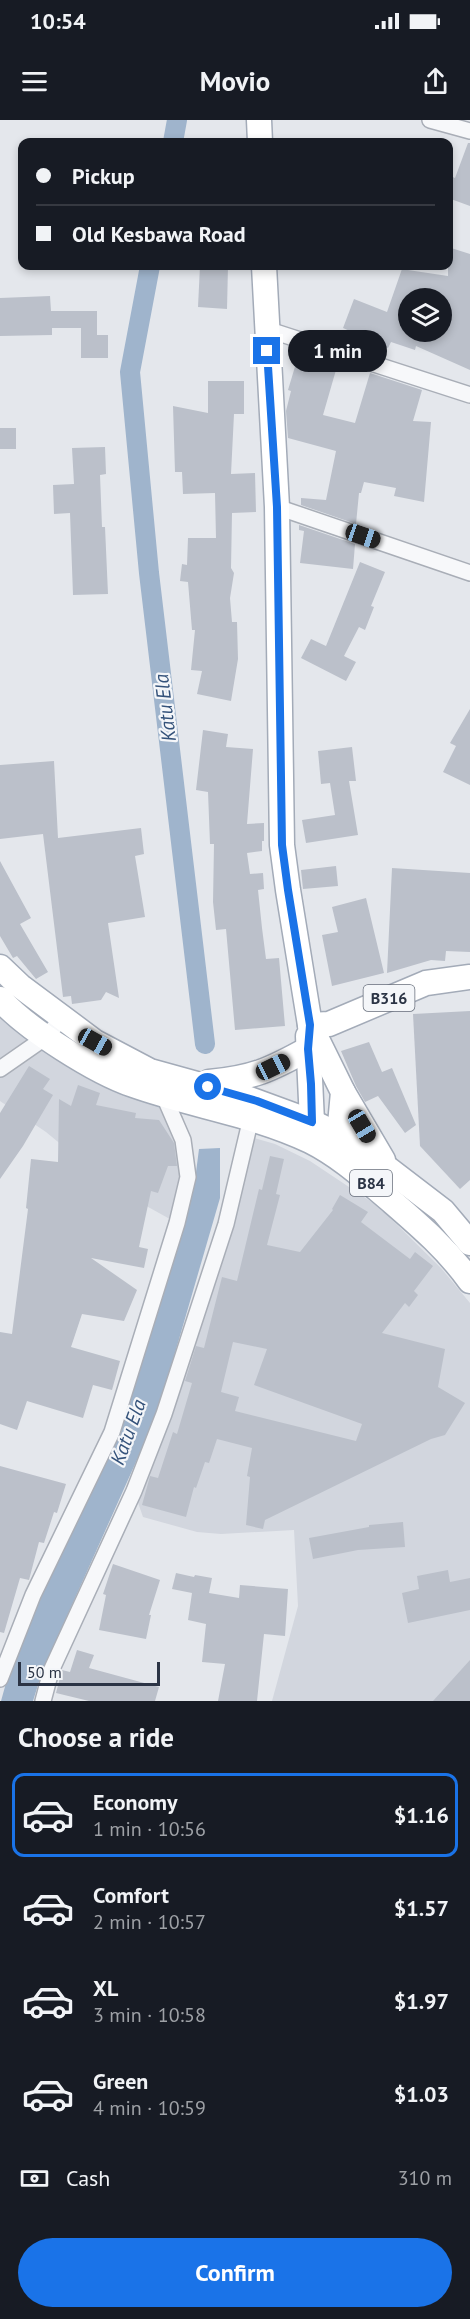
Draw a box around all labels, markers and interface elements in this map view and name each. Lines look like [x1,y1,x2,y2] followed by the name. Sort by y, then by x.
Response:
[30,7,86,35] text: 10:54
[200,64,270,98] text: Movio
[18,65,51,98] icon: menu
[419,65,452,98] icon: share
[72,162,135,190] text: Pickup
[72,220,246,248] text: Old Kesbawa Road
[398,288,452,342] map controls
[398,288,452,342] button: layers
[288,330,387,372] callout: 1 min
[253,337,280,364] route end
[313,338,362,364] text: 1 min
[343,522,383,550] car
[148,672,182,743] water label: Katu Ela
[364,985,414,1011] road number: B316
[75,1025,115,1059] car
[253,1051,293,1083] car
[194,1073,221,1100] route start
[345,1106,379,1146] car
[350,1170,392,1196] road number: B84
[104,1395,152,1468] water label: Katu Ela
[18,1659,160,1686] scale bar
[27,1662,62,1682] text: 50 m
[18,1720,174,1754] text: Choose a ride
[21,1788,75,1842] icon: car
[93,1788,177,1816] text: Economy
[394,1801,449,1829] text: $1.16
[93,1816,206,1842] text: 1 min · 10:56
[21,1881,75,1935] icon: car
[93,1881,169,1909] text: Comfort
[394,1894,449,1922] text: $1.57
[93,1909,206,1935] text: 2 min · 10:57
[21,1974,75,2028] icon: car
[93,1974,118,2002] text: XL
[394,1987,449,2015] text: $1.97
[93,2002,206,2028] text: 3 min · 10:58
[21,2067,75,2121] icon: car
[93,2067,148,2095] text: Green
[394,2080,449,2108] text: $1.03
[93,2095,206,2121] text: 4 min · 10:59
[18,2162,51,2195] icon: cash
[66,2164,110,2192] text: Cash
[398,2165,452,2191] text: 310 m
[18,2238,452,2307] button: Confirm

